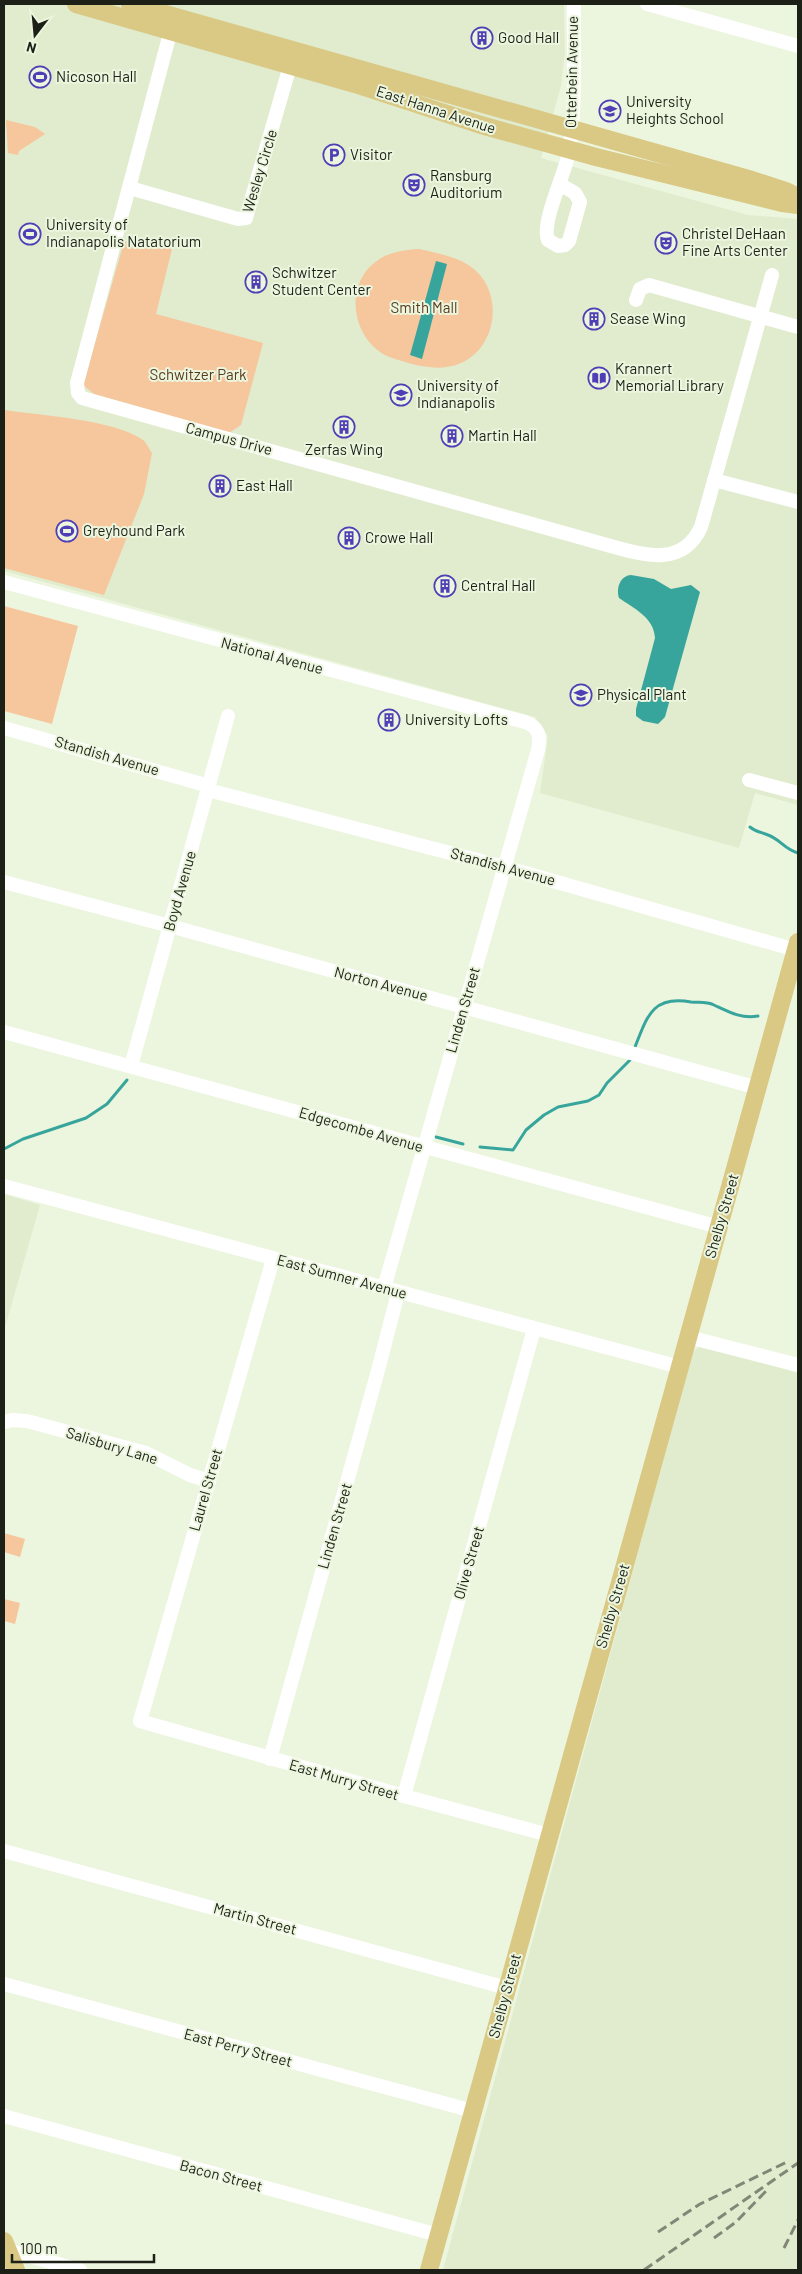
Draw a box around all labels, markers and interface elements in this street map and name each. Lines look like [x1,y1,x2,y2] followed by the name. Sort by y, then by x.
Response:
[10,10,60,60] north arrow
[561,16,581,128] street label: Otterbein Avenue
[470,26,494,50] building icon: Good Hall
[498,28,559,46] place label: Good Hall
[24,39,38,57] text: N
[28,65,52,89] sports icon: Nicoson Hall
[56,67,137,85] place label: Nicoson Hall
[374,81,498,137] street label: East Hanna Avenue
[626,92,724,127] place label: University Heights School
[598,99,622,123] school or university icon: University Heights School
[238,127,280,215] street label: Wesley Circle
[322,143,346,167] parking icon: Visitor
[350,145,393,163] place label: Visitor
[430,166,502,201] place label: Ransburg Auditorium
[402,173,426,197] theatre icon: Ransburg Auditorium
[46,215,201,250] place label: University of Indianapolis Natatorium
[18,222,42,246] sports icon: University of Indianapolis Natatorium
[682,224,788,259] place label: Christel DeHaan Fine Arts Center
[654,231,678,255] theatre icon: Christel DeHaan Fine Arts Center
[272,263,371,298] place label: Schwitzer Student Center
[244,270,268,294] building icon: Schwitzer Student Center
[391,298,457,316] park label: Smith Mall
[582,307,606,331] building icon: Sease Wing
[610,309,686,327] place label: Sease Wing
[615,359,724,394] place label: Krannert Memorial Library
[149,365,247,383] park label: Schwitzer Park
[587,366,611,390] library icon: Krannert Memorial Library
[417,376,499,411] place label: University of Indianapolis
[389,383,413,407] school or university icon: University of Indianapolis
[332,415,356,439] building icon: Zerfas Wing
[184,418,275,458] street label: Campus Drive
[440,424,464,448] building icon: Martin Hall
[468,426,537,444] place label: Martin Hall
[305,440,383,458] place label: Zerfas Wing
[208,474,232,498] building icon: East Hall
[236,476,293,494] place label: East Hall
[55,519,79,543] sports icon: Greyhound Park
[83,521,186,539] place label: Greyhound Park
[337,526,361,550] building icon: Crowe Hall
[365,528,433,546] place label: Crowe Hall
[433,574,457,598] building icon: Central Hall
[461,576,536,594] place label: Central Hall
[219,633,325,677] street label: National Avenue
[569,683,593,707] school or university icon: Physical Plant
[597,685,687,703] place label: Physical Plant
[377,708,401,732] building icon: University Lofts
[405,710,508,728] place label: University Lofts
[53,732,162,779] street label: Standish Avenue
[449,843,558,889] street label: Standish Avenue
[159,848,199,933] street label: Boyd Avenue
[332,962,430,1004] street label: Norton Avenue
[441,965,483,1055] street label: Linden Street
[297,1103,425,1155] street label: Edgecombe Avenue
[700,1171,742,1260] street label: Shelby Street
[275,1250,409,1302] street label: East Sumner Avenue
[64,1423,160,1468] street label: Salisbury Lane
[185,1446,225,1533] street label: Laurel Street
[313,1481,355,1571] street label: Linden Street
[449,1524,487,1601] street label: Olive Street
[591,1561,633,1650] street label: Shelby Street
[287,1755,401,1803] street label: East Murry Street
[212,1898,299,1938] street label: Martin Street
[484,1951,524,2040] street label: Shelby Street
[182,2024,294,2070] street label: East Perry Street
[178,2155,265,2195] street label: Bacon Street
[12,2232,155,2264] scale bar
[20,2239,58,2257] text: 100 m

